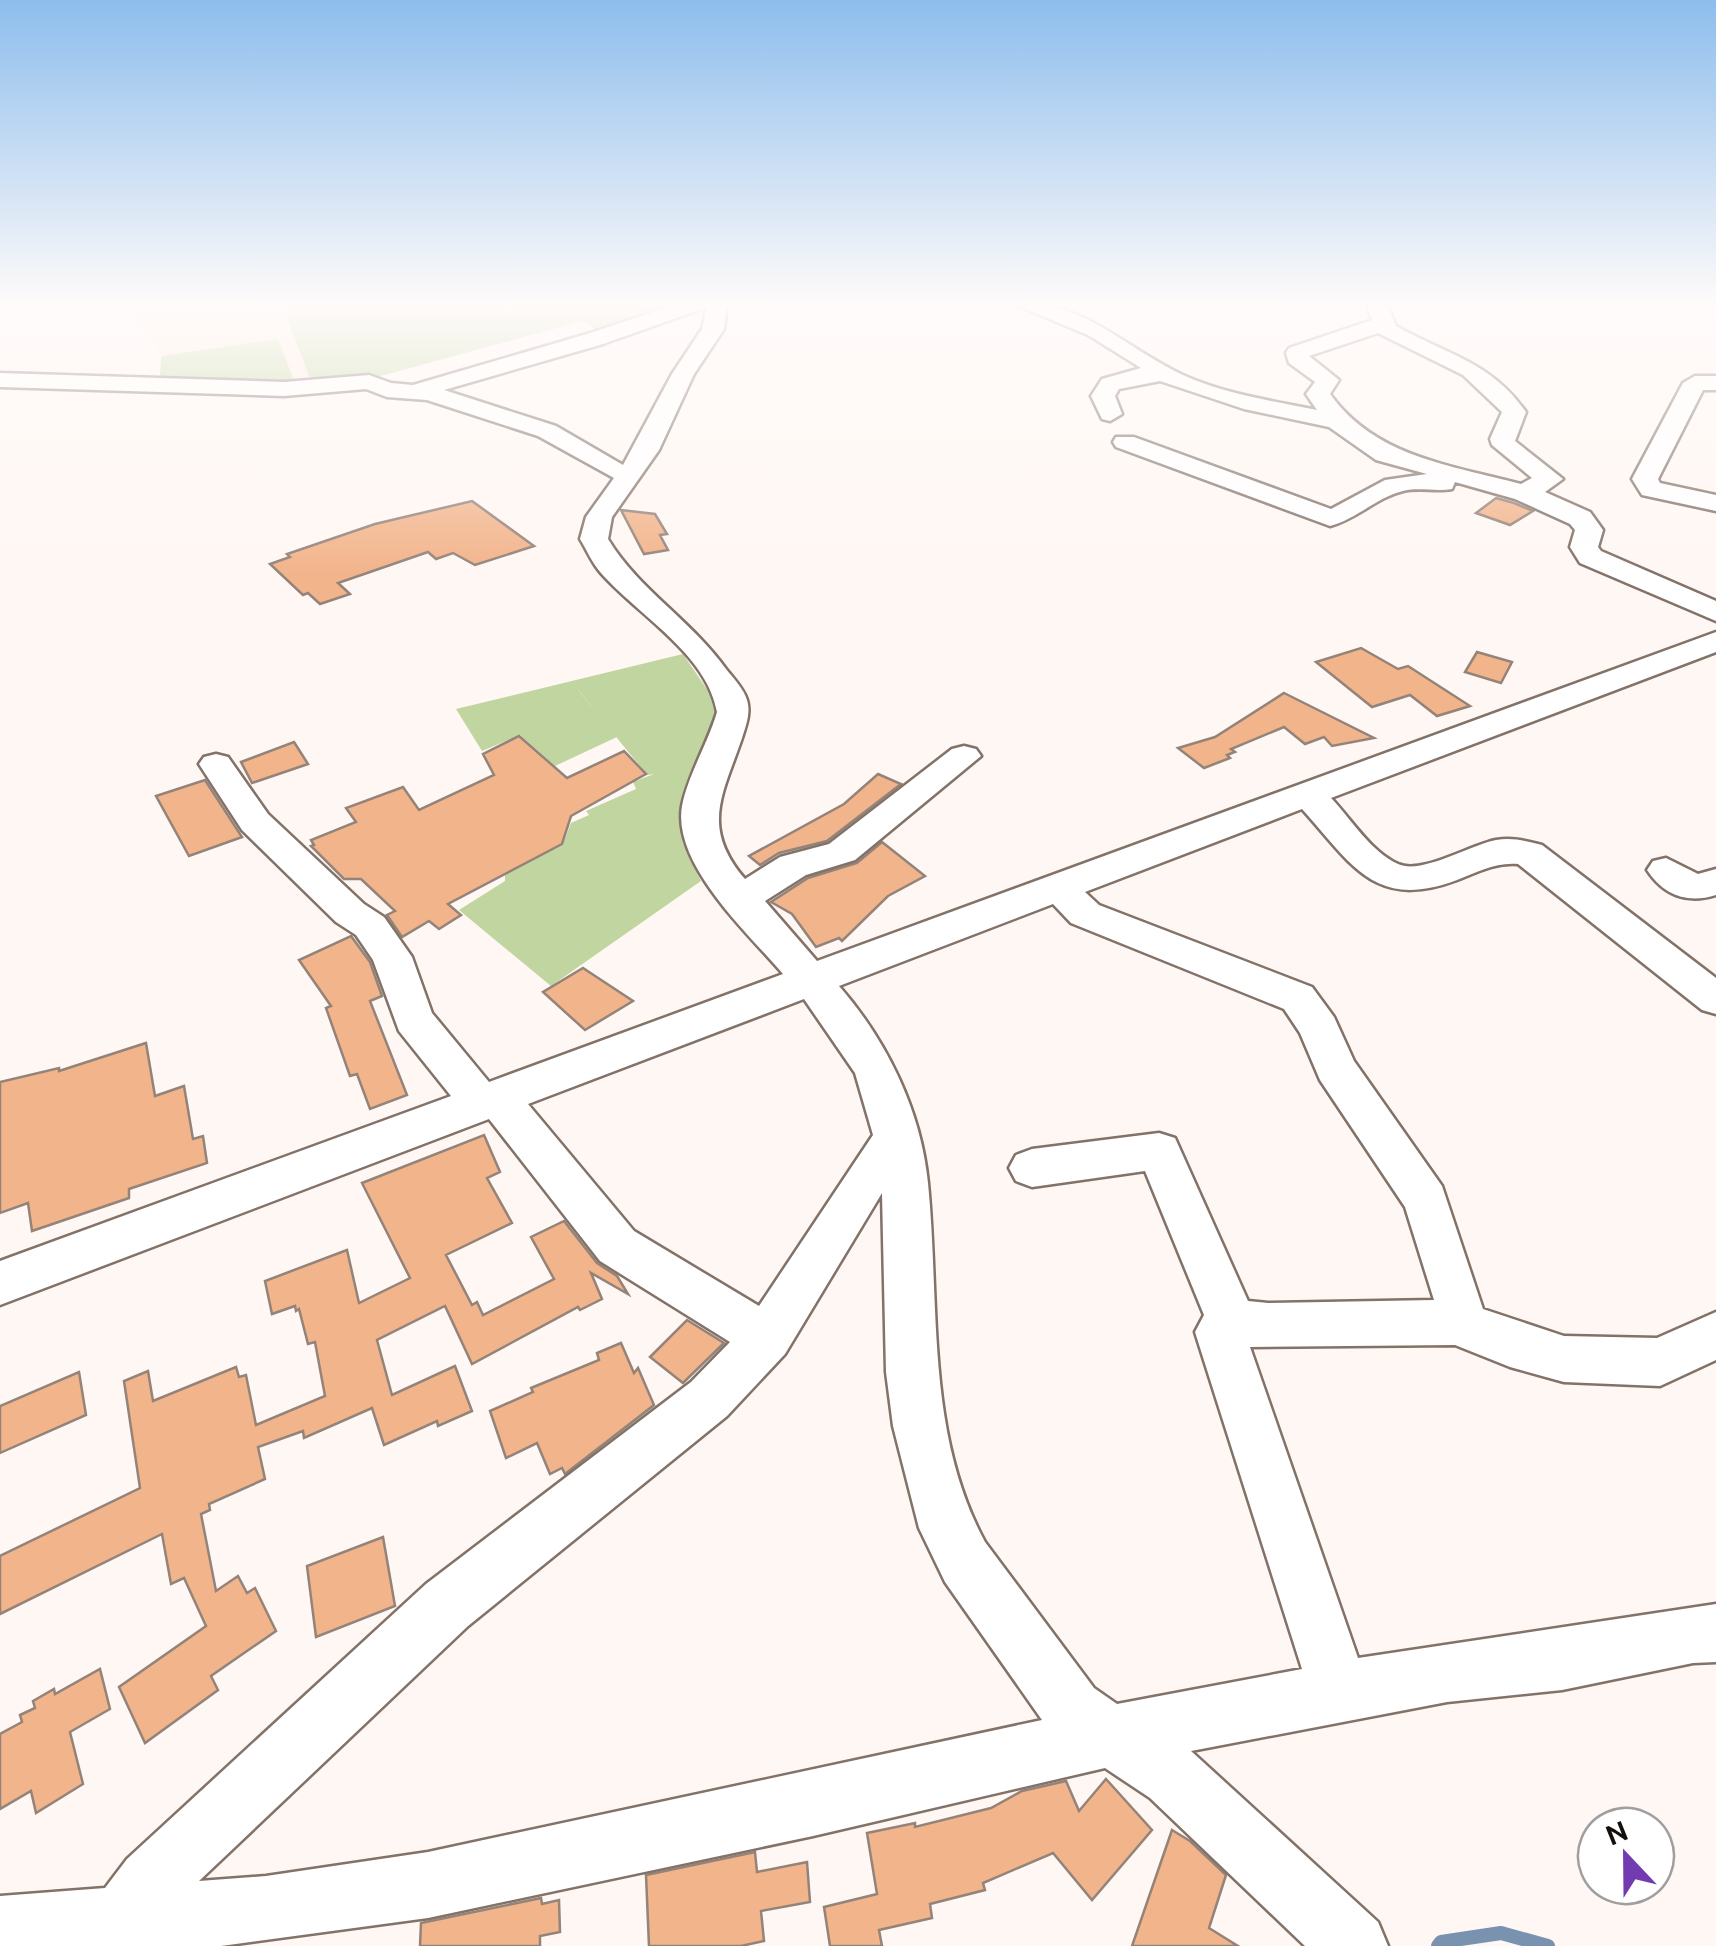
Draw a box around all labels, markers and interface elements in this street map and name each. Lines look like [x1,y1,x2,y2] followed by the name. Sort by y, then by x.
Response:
[1576,1806,1676,1906] north arrow
[1601,1814,1632,1851] text: N

